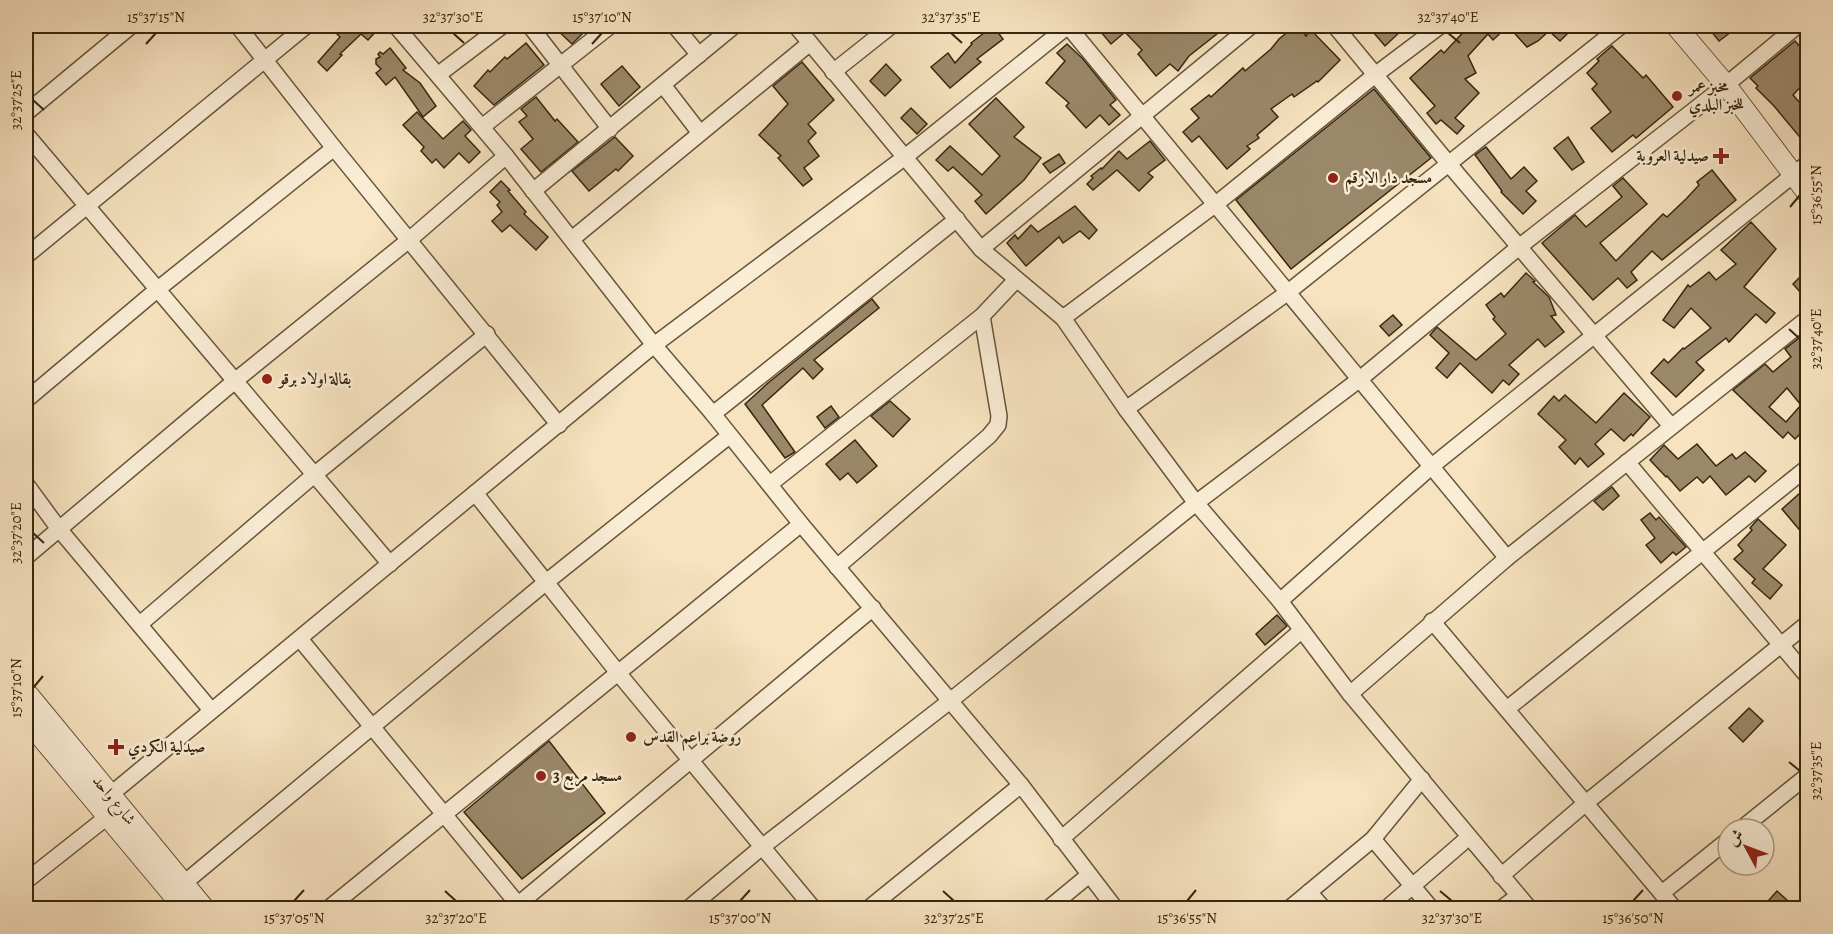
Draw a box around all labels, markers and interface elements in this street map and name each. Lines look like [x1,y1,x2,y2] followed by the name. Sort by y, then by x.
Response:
[127,7,185,27] text: 15°37'15"N
[423,7,483,27] text: 32°37'30"E
[572,7,632,27] text: 15°37'10"N
[921,7,981,27] text: 32°37'35"E
[1417,7,1479,27] text: 32°37'40"E
[6,70,26,130] text: 32°37'25"E
[1687,76,1744,118] place label: مخبز عمر للخبز البلدي
[1670,89,1684,103] marker: مخبز عمر للخبز البلدي
[1636,145,1709,167] place label: صيدلية العروبة
[1714,149,1728,163] marker: صيدلية العروبة
[1806,165,1826,225] text: 15°36'55"N
[1345,167,1432,192] place label: مسجد دار الارقم
[1326,171,1340,185] marker: مسجد دار الارقم
[1806,308,1826,370] text: 32°37'40"E
[277,368,351,390] place label: بقالة اولاد برقو
[260,372,274,386] marker: بقالة اولاد برقو
[6,502,26,564] text: 32°37'20"E
[6,658,26,718] text: 15°37'10"N
[643,726,742,751] place label: روضة براعم القدس
[624,730,638,744] marker: روضة براعم القدس
[128,736,205,760] place label: صيدلية الكردي
[109,740,123,754] marker: صيدلية الكردي
[1806,741,1826,801] text: 32°37'35"E
[553,765,622,791] place label: مسجد مربع 3
[534,769,548,783] marker: مسجد مربع 3
[86,771,141,831] street label: شارع واحد
[1716,817,1776,877] north arrow
[1722,825,1749,851] text: ش
[264,908,325,928] text: 15°37'05"N
[425,908,487,928] text: 32°37'20"E
[709,908,771,928] text: 15°37'00"N
[924,908,984,928] text: 32°37'25"E
[1157,908,1217,928] text: 15°36'55"N
[1422,908,1482,928] text: 32°37'30"E
[1602,908,1664,928] text: 15°36'50"N

